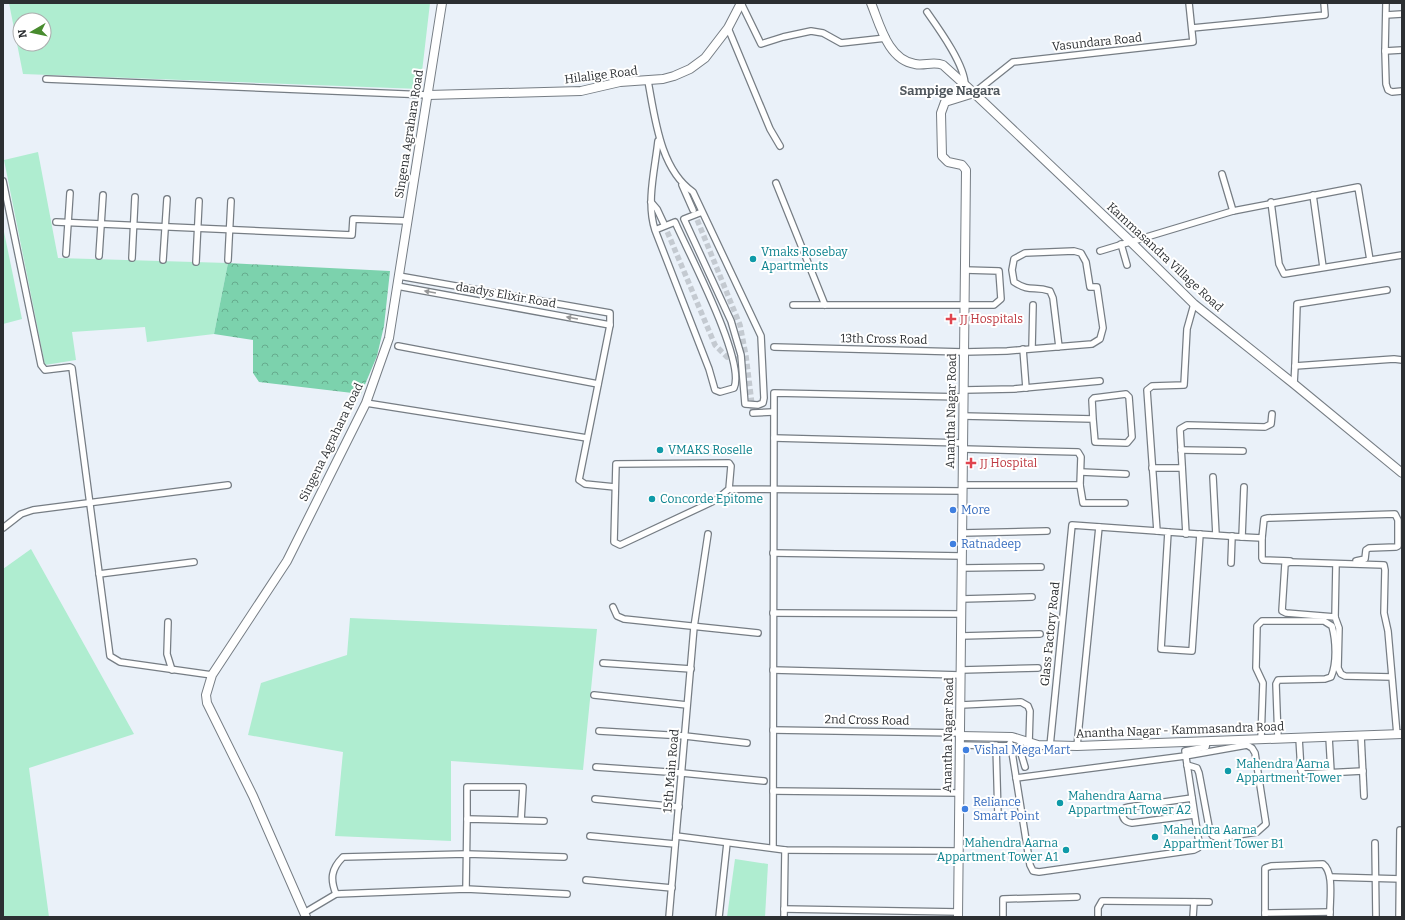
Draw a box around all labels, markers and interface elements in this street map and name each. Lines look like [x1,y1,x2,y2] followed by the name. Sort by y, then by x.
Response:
[12,12,52,52] north arrow
[15,28,30,39] text: N
[1051,30,1143,54] street label: Vasundara Road
[564,64,638,86] street label: Hilalige Road
[392,69,426,199] street label: Singena Agrahara Road
[900,83,1001,98] district label: Sampige Nagara
[1104,200,1226,314] street label: Kammasandra Village Road
[761,245,848,273] place label: Vmaks Rosebay Apartments
[748,254,758,264] marker: Vmaks Rosebay Apartments
[455,279,557,311] street label: daadys Elixir Road
[424,289,437,295] one-way arrow
[959,312,1023,326] place label: JJ Hospitals
[945,313,957,325] marker: JJ Hospitals
[566,315,578,321] one-way arrow
[840,331,928,347] street label: 13th Cross Road
[943,353,959,469] street label: Anantha Nagar Road
[296,380,366,504] street label: Singena Agrahara Road
[668,443,753,457] place label: VMAKS Roselle
[655,445,665,455] marker: VMAKS Roselle
[979,456,1038,470] place label: JJ Hospital
[965,457,977,469] marker: JJ Hospital
[660,492,763,506] place label: Concorde Epitome
[647,494,657,504] marker: Concorde Epitome
[961,503,990,517] place label: More
[948,505,958,515] marker: More
[961,537,1021,551] place label: Ratnadeep
[948,539,958,549] marker: Ratnadeep
[1038,581,1062,687] street label: Glass Factory Road
[940,677,956,793] street label: Anantha Nagar Road
[824,712,910,728] street label: 2nd Cross Road
[1076,719,1284,741] street label: Anantha Nagar - Kammasandra Road
[660,728,682,814] street label: 15th Main Road
[974,743,1071,757] place label: Vishal Mega Mart
[961,745,971,755] marker: Vishal Mega Mart
[1236,757,1342,785] place label: Mahendra Aarna Appartment Tower
[1223,766,1233,776] marker: Mahendra Aarna Appartment Tower
[1068,789,1191,817] place label: Mahendra Aarna Appartment Tower A2
[973,795,1040,823] place label: Reliance Smart Point
[1055,798,1065,808] marker: Mahendra Aarna Appartment Tower A2
[960,804,970,814] marker: Reliance Smart Point
[1163,823,1284,851] place label: Mahendra Aarna Appartment Tower B1
[1150,832,1160,842] marker: Mahendra Aarna Appartment Tower B1
[937,836,1058,864] place label: Mahendra Aarna Appartment Tower A1
[1061,845,1071,855] marker: Mahendra Aarna Appartment Tower A1

